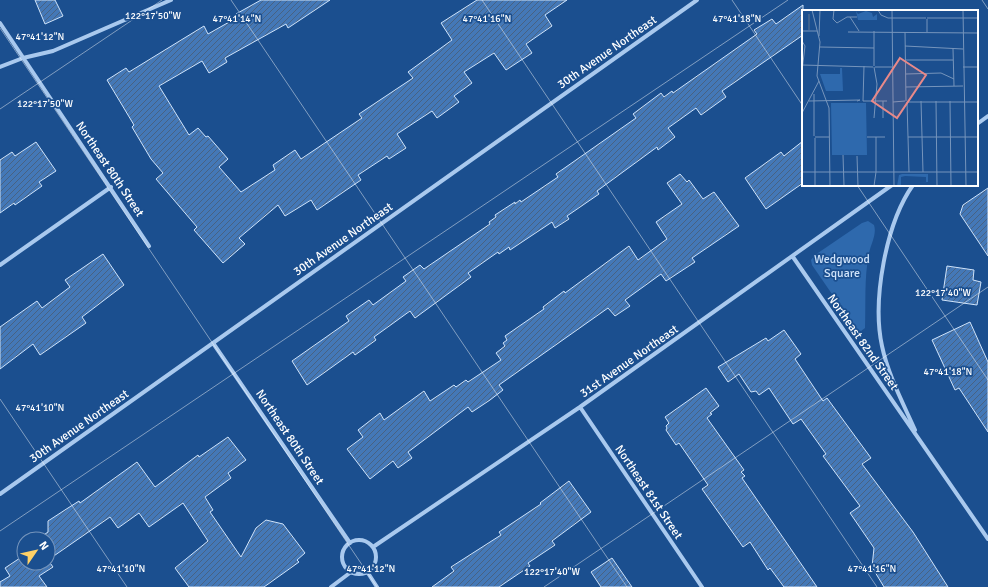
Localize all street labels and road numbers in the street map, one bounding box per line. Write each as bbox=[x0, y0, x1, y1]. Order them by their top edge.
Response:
street label: 30th Avenue Northeast bbox=[555, 12, 660, 92]
street label: Northeast 80th Street bbox=[72, 119, 147, 220]
street label: 30th Avenue Northeast bbox=[291, 199, 396, 279]
street label: Northeast 82nd Street bbox=[824, 291, 901, 393]
street label: 31st Avenue Northeast bbox=[577, 322, 681, 401]
street label: 30th Avenue Northeast bbox=[27, 386, 132, 466]
street label: Northeast 80th Street bbox=[252, 387, 327, 488]
street label: Northeast 81st Street bbox=[612, 442, 686, 542]

